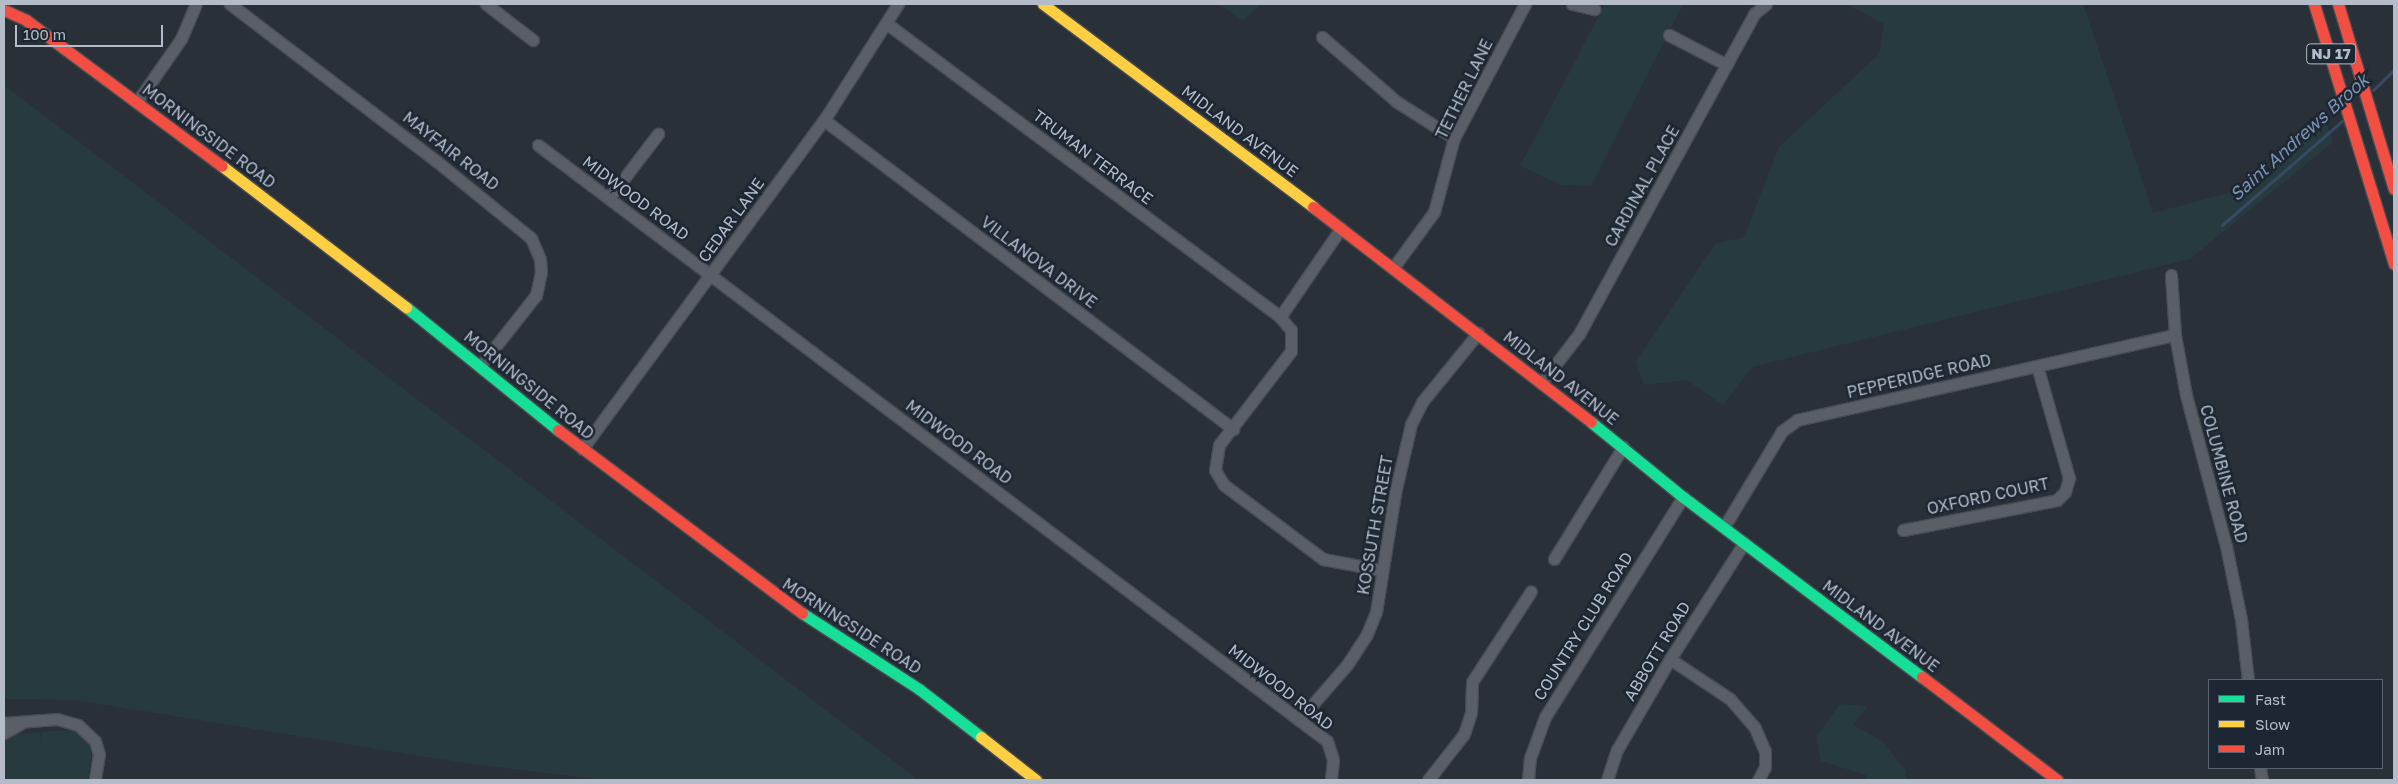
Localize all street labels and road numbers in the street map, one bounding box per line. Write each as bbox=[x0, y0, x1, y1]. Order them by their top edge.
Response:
street label: TETHER LANE bbox=[1432, 36, 1496, 142]
road number: NJ 17 bbox=[2306, 42, 2356, 66]
street label: MORNINGSIDE ROAD bbox=[139, 80, 279, 192]
street label: MIDLAND AVENUE bbox=[1178, 81, 1302, 181]
street label: TRUMAN TERRACE bbox=[1029, 106, 1157, 208]
street label: MAYFAIR ROAD bbox=[399, 108, 503, 194]
street label: CARDINAL PLACE bbox=[1601, 122, 1683, 250]
street label: MIDWOOD ROAD bbox=[579, 152, 693, 244]
street label: CEDAR LANE bbox=[694, 174, 768, 266]
street label: VILLANOVA DRIVE bbox=[977, 212, 1101, 312]
street label: MORNINGSIDE ROAD bbox=[460, 327, 598, 443]
street label: MIDLAND AVENUE bbox=[1500, 327, 1622, 429]
street label: PEPPERIDGE ROAD bbox=[1845, 350, 1993, 402]
street label: MIDWOOD ROAD bbox=[902, 396, 1016, 488]
street label: COLUMBINE ROAD bbox=[2196, 403, 2252, 545]
street label: KOSSUTH STREET bbox=[1353, 454, 1397, 596]
street label: OXFORD COURT bbox=[1925, 474, 2051, 518]
street label: COUNTRY CLUB ROAD bbox=[1529, 548, 1637, 704]
street label: MORNINGSIDE ROAD bbox=[779, 574, 925, 678]
street label: MIDLAND AVENUE bbox=[1819, 576, 1943, 676]
street label: ABBOTT ROAD bbox=[1620, 598, 1694, 704]
street label: MIDWOOD ROAD bbox=[1225, 640, 1337, 734]

